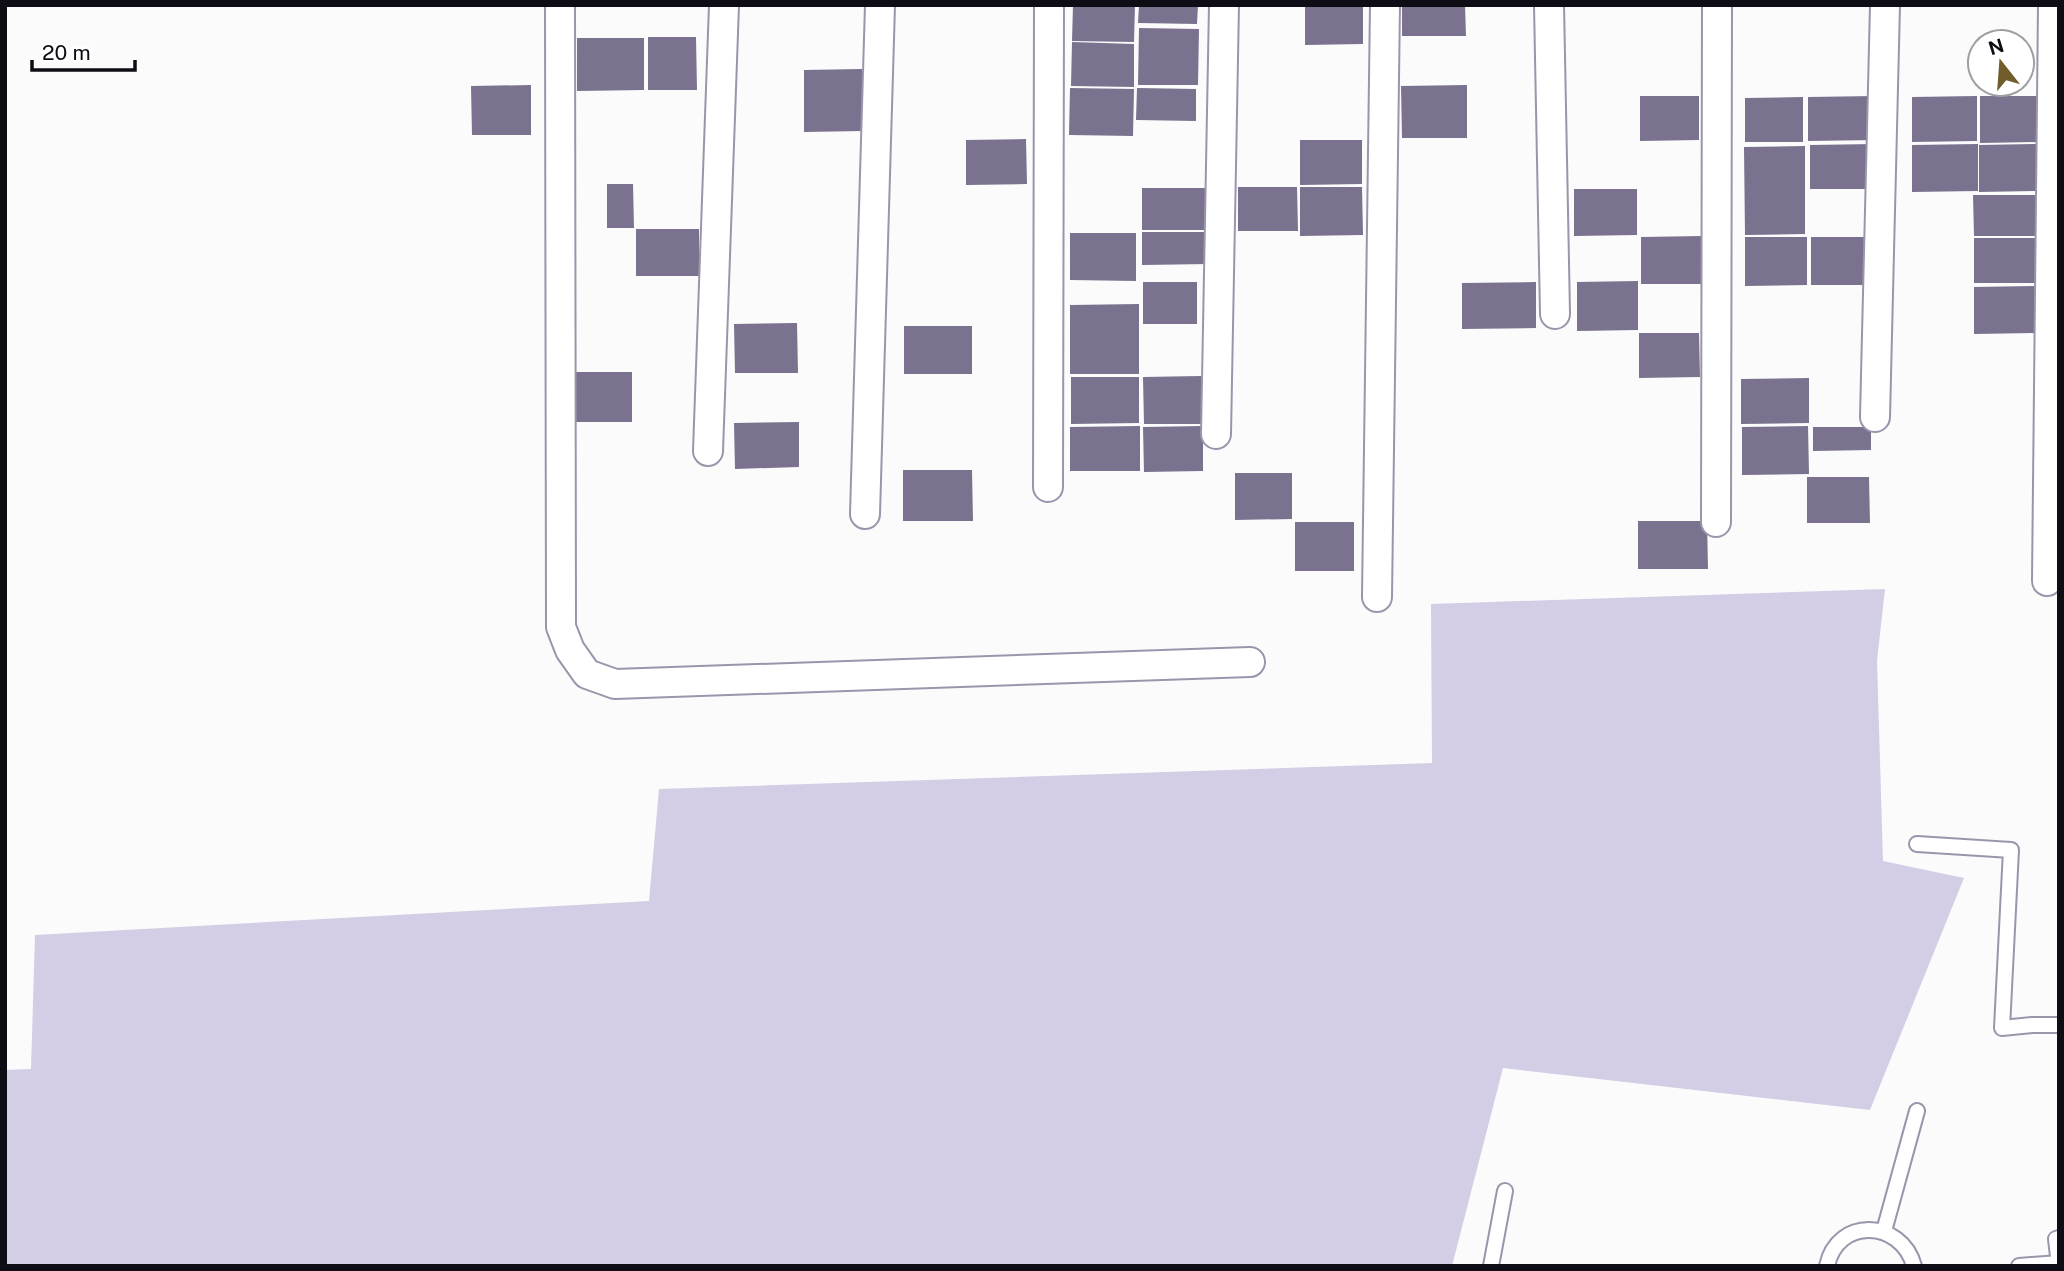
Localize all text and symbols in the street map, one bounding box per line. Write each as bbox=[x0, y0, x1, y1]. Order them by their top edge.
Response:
scale bar bbox=[32, 28, 135, 72]
north arrow bbox=[1966, 28, 2036, 98]
text: N bbox=[1986, 34, 2006, 59]
text: 20 m bbox=[42, 40, 91, 65]

